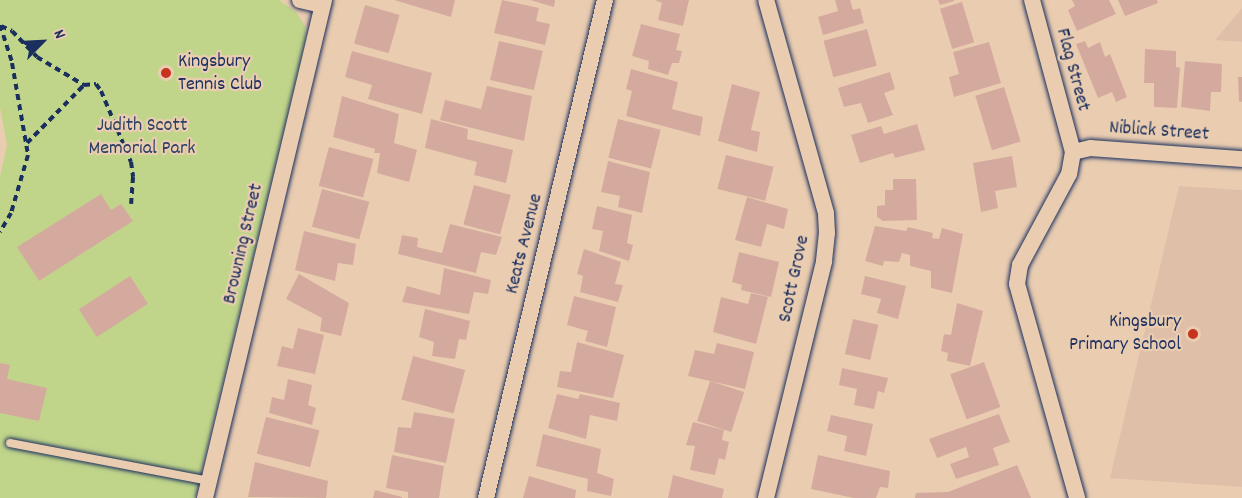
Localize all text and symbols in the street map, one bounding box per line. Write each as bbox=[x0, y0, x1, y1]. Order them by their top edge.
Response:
north arrow bbox=[12, 12, 72, 72]
text: N bbox=[47, 26, 71, 43]
street label: Flag Street bbox=[1049, 26, 1095, 114]
place label: Kingsbury Tennis Club bbox=[178, 50, 262, 97]
marker: Kingsbury Tennis Club bbox=[159, 66, 173, 80]
park label: Judith Scott Memorial Park bbox=[88, 114, 196, 161]
street label: Niblick Street bbox=[1108, 117, 1210, 147]
street label: Browning Street bbox=[219, 181, 269, 307]
street label: Keats Avenue bbox=[501, 191, 549, 297]
street label: Scott Grove bbox=[774, 233, 816, 325]
place label: Kingsbury Primary School bbox=[1069, 310, 1181, 357]
marker: Kingsbury Primary School bbox=[1186, 327, 1200, 341]

